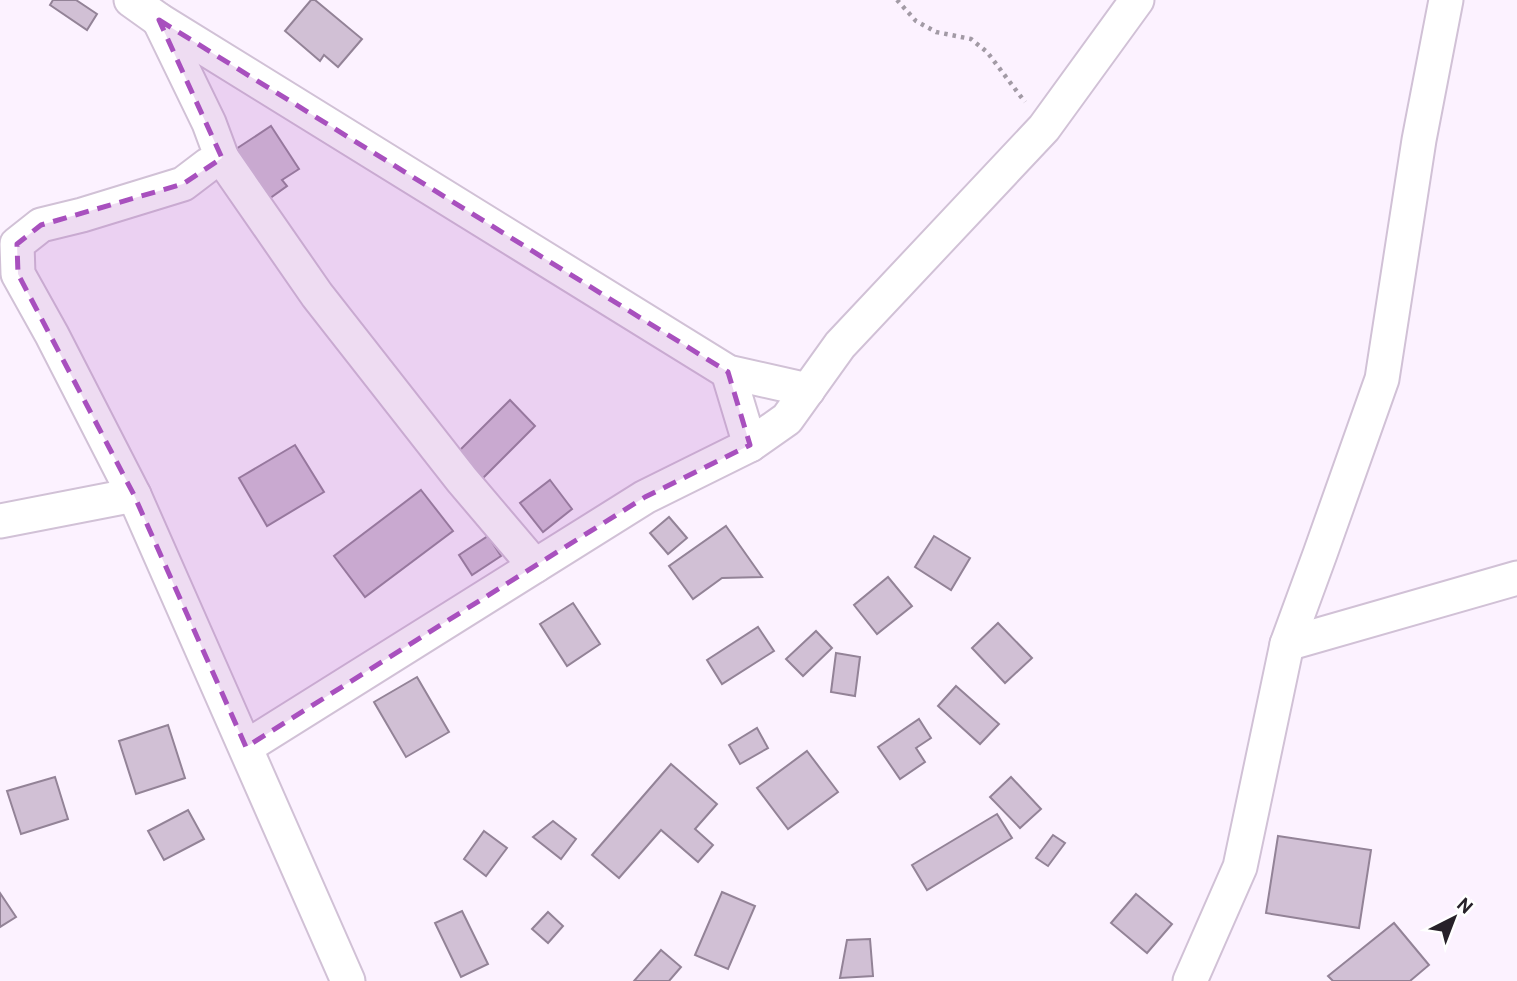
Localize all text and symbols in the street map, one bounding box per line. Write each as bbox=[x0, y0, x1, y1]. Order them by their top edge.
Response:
north arrow bbox=[1419, 883, 1489, 953]
text: N bbox=[1451, 893, 1477, 920]

